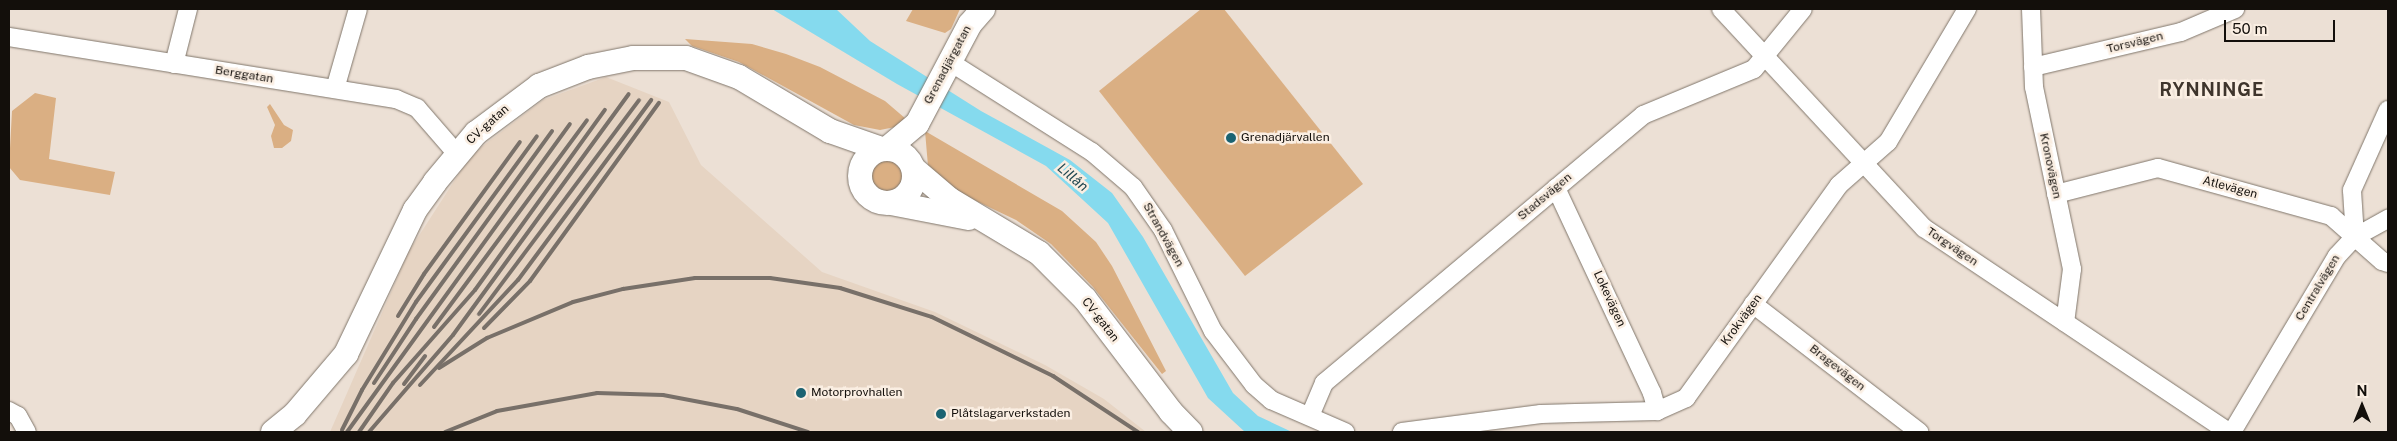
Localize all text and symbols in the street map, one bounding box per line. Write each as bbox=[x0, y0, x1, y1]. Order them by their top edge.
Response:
scale bar bbox=[2227, 10, 2338, 42]
text: 50 m bbox=[2232, 20, 2267, 37]
street label: Grenadjärgatan bbox=[921, 23, 975, 107]
street label: Torsvägen bbox=[2105, 29, 2165, 57]
street label: Berggatan bbox=[214, 63, 274, 87]
district label: RYNNINGE bbox=[2159, 79, 2265, 101]
street label: CV-gatan bbox=[464, 102, 512, 148]
place label: Grenadjärvallen bbox=[1241, 131, 1330, 145]
marker: Grenadjärvallen bbox=[1225, 132, 1237, 144]
street label: Kronovägen bbox=[2036, 132, 2064, 200]
water label: Lillån bbox=[1054, 159, 1092, 195]
street label: Stadsvägen bbox=[1515, 170, 1575, 224]
street label: Atlevägen bbox=[2201, 174, 2259, 202]
street label: Strandvägen bbox=[1139, 200, 1187, 270]
street label: Torgvägen bbox=[1924, 225, 1980, 269]
street label: Centralvägen bbox=[2293, 252, 2343, 324]
street label: Lokevägen bbox=[1590, 269, 1628, 329]
street label: Krokvägen bbox=[1719, 291, 1765, 349]
street label: CV-gatan bbox=[1078, 295, 1122, 345]
street label: Bragevägen bbox=[1806, 342, 1868, 394]
north arrow bbox=[2337, 381, 2387, 431]
text: N bbox=[2357, 383, 2367, 399]
place label: Motorprovhallen bbox=[811, 386, 903, 400]
marker: Motorprovhallen bbox=[795, 387, 807, 399]
place label: Plåtslagarverkstaden bbox=[951, 407, 1070, 421]
marker: Plåtslagarverkstaden bbox=[935, 408, 947, 420]

